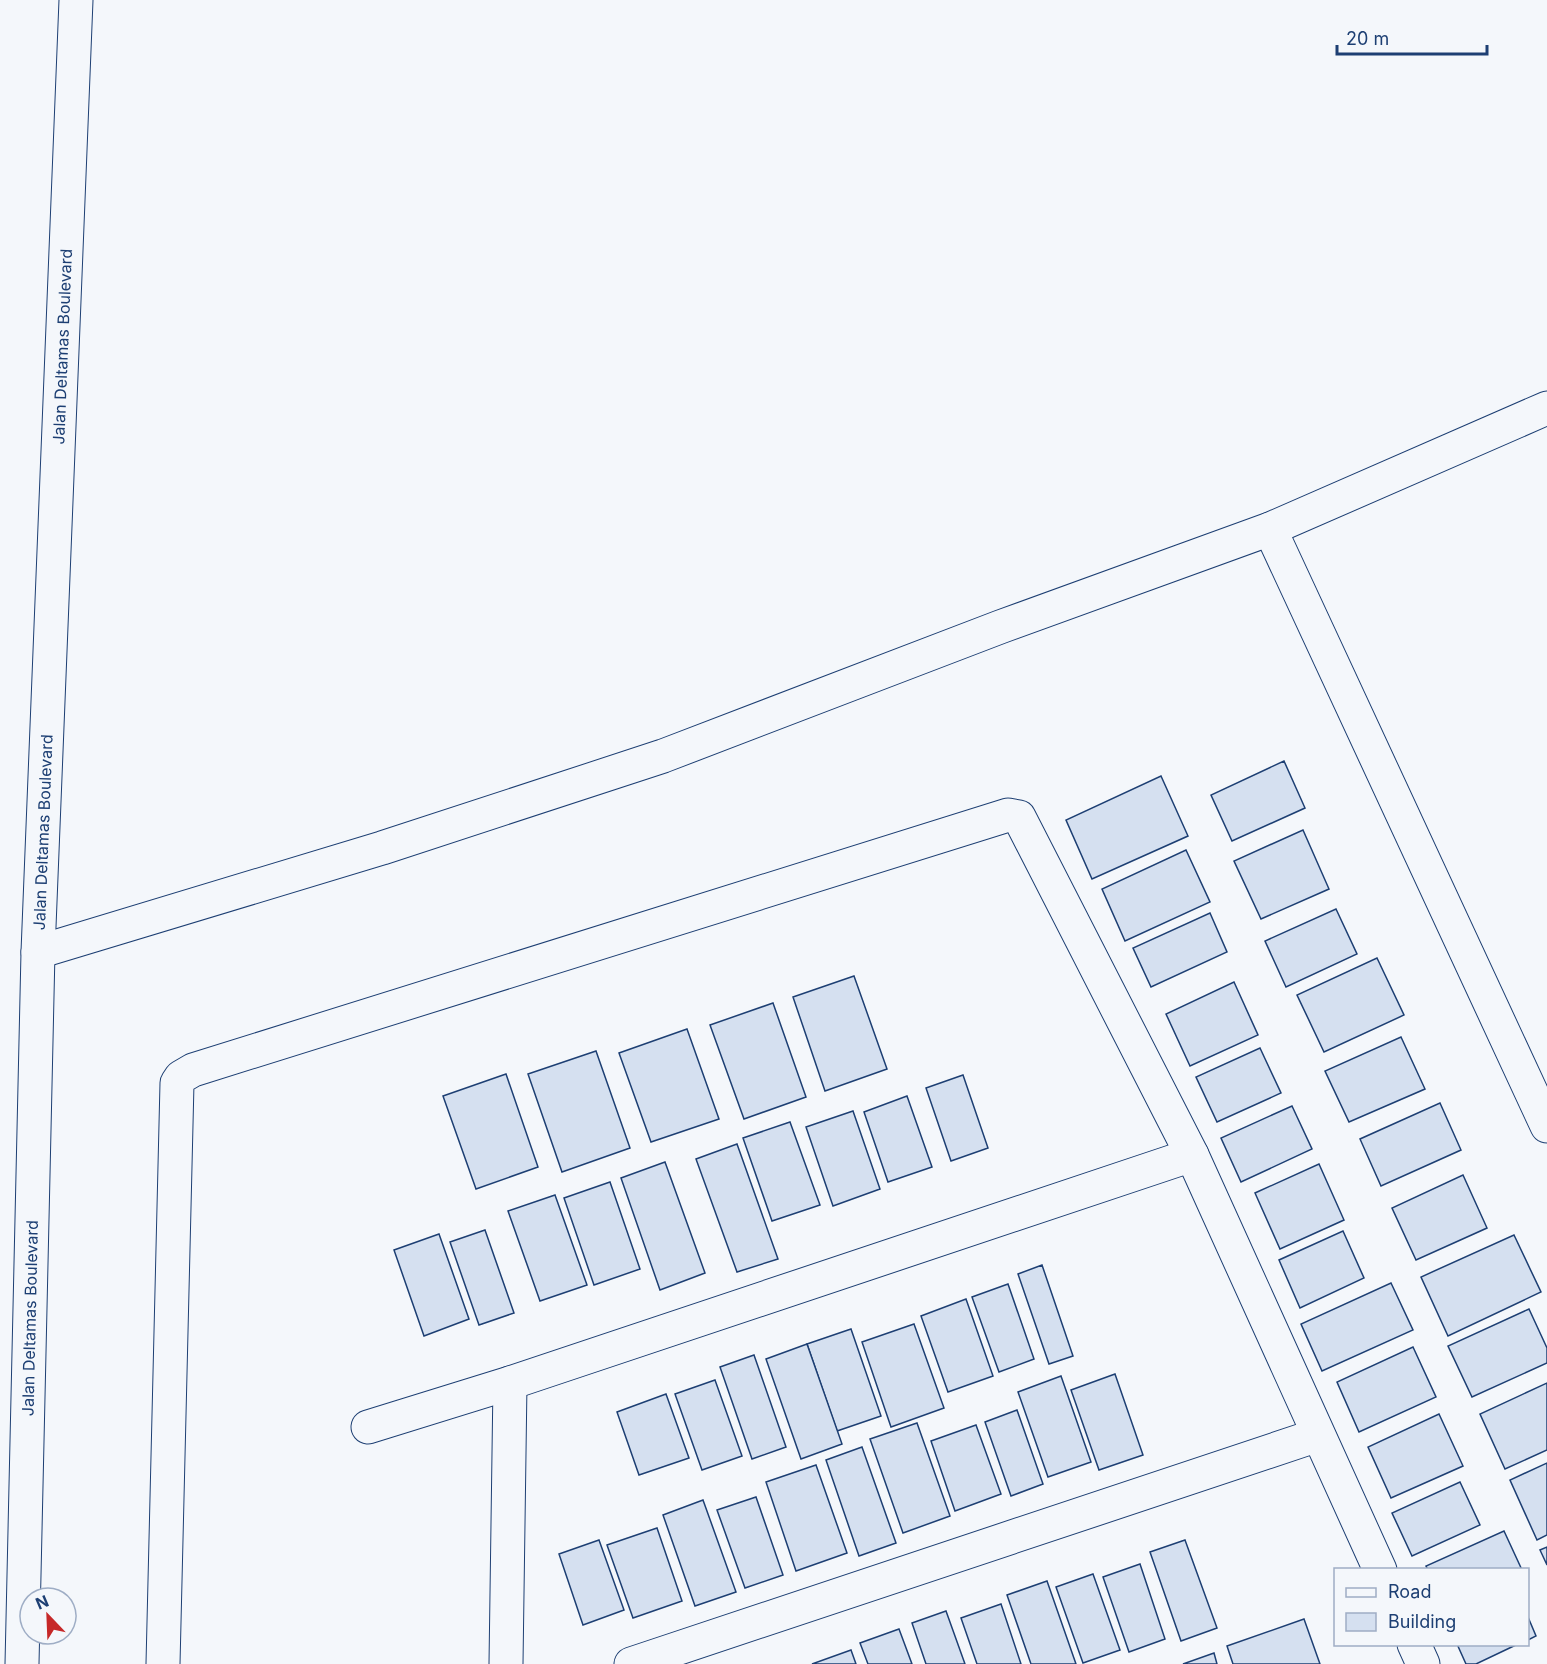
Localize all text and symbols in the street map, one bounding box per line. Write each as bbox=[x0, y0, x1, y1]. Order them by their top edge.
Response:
scale bar bbox=[1337, 18, 1487, 56]
text: 20 m bbox=[1346, 28, 1389, 49]
street label: Jalan Deltamas Boulevard bbox=[48, 248, 76, 445]
street label: Jalan Deltamas Boulevard bbox=[29, 734, 57, 931]
street label: Jalan Deltamas Boulevard bbox=[18, 1220, 42, 1416]
legend bbox=[1334, 1568, 1529, 1646]
text: Road bbox=[1388, 1581, 1431, 1602]
north arrow bbox=[18, 1586, 78, 1646]
text: N bbox=[33, 1591, 52, 1614]
text: Building bbox=[1388, 1611, 1456, 1632]

